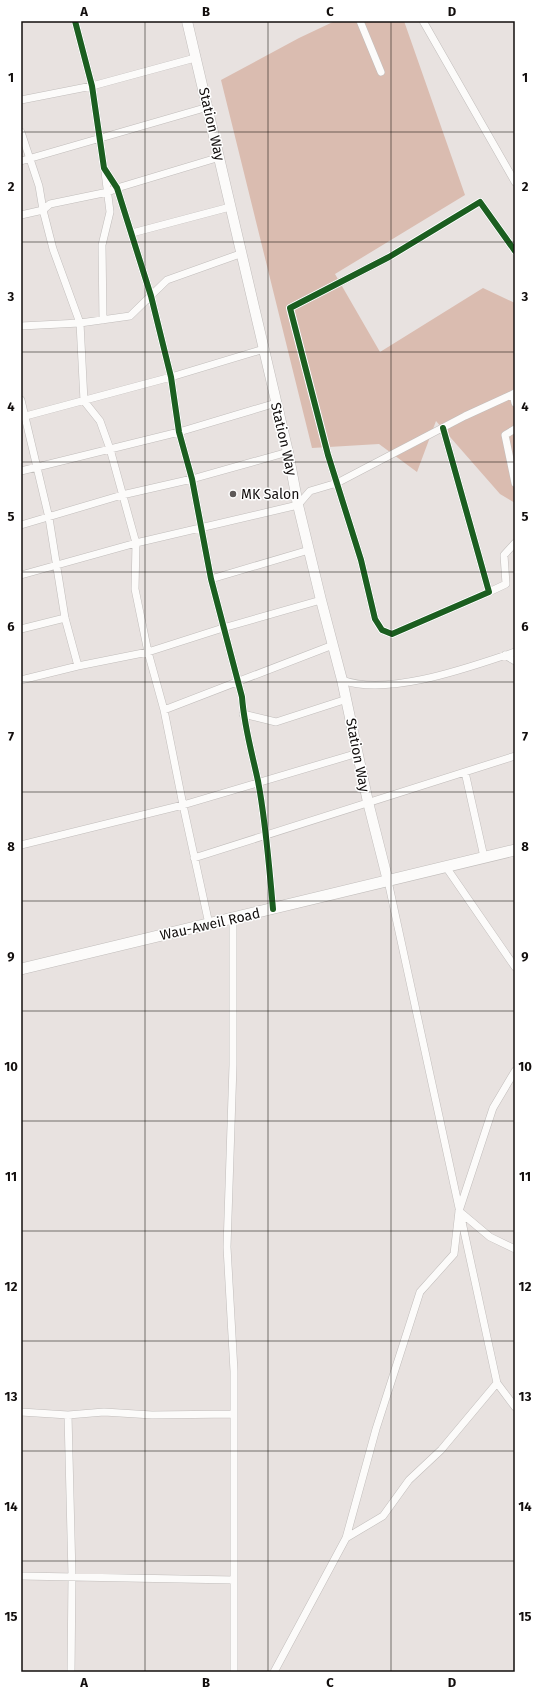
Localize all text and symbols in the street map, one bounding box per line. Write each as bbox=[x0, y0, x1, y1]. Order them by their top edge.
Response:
text: A bbox=[79, 4, 88, 19]
text: B bbox=[202, 4, 210, 19]
text: C bbox=[326, 4, 334, 19]
text: D bbox=[448, 4, 457, 19]
text: 1 bbox=[8, 70, 14, 85]
text: 1 bbox=[522, 70, 528, 85]
street label: Station Way bbox=[195, 86, 228, 163]
text: 2 bbox=[8, 179, 15, 194]
text: 2 bbox=[522, 179, 529, 194]
text: 3 bbox=[7, 289, 15, 304]
text: 3 bbox=[521, 289, 529, 304]
text: 4 bbox=[7, 399, 15, 414]
text: 4 bbox=[521, 399, 529, 414]
street label: Station Way bbox=[267, 401, 300, 478]
place label: MK Salon bbox=[241, 486, 299, 503]
marker: MK Salon bbox=[228, 489, 238, 499]
text: 5 bbox=[8, 509, 15, 524]
text: 5 bbox=[522, 509, 529, 524]
text: 6 bbox=[7, 619, 15, 634]
text: 6 bbox=[521, 619, 529, 634]
street label: Station Way bbox=[342, 717, 373, 794]
text: 7 bbox=[8, 729, 14, 744]
text: 7 bbox=[522, 729, 528, 744]
text: 8 bbox=[7, 839, 15, 854]
text: 8 bbox=[521, 839, 529, 854]
street label: Wau-Aweil Road bbox=[158, 905, 262, 944]
text: 9 bbox=[7, 949, 15, 964]
text: 9 bbox=[521, 949, 529, 964]
text: 10 bbox=[4, 1059, 18, 1074]
text: 10 bbox=[518, 1059, 532, 1074]
text: 11 bbox=[5, 1169, 17, 1184]
text: 11 bbox=[519, 1169, 531, 1184]
text: 12 bbox=[5, 1279, 18, 1294]
text: 12 bbox=[519, 1279, 532, 1294]
text: 13 bbox=[5, 1389, 18, 1404]
text: 13 bbox=[519, 1389, 532, 1404]
text: 14 bbox=[4, 1499, 18, 1514]
text: 14 bbox=[518, 1499, 532, 1514]
text: 15 bbox=[4, 1609, 18, 1624]
text: 15 bbox=[518, 1609, 532, 1624]
text: A bbox=[79, 1675, 88, 1690]
text: B bbox=[202, 1675, 210, 1690]
text: C bbox=[326, 1675, 334, 1690]
text: D bbox=[448, 1675, 457, 1690]

